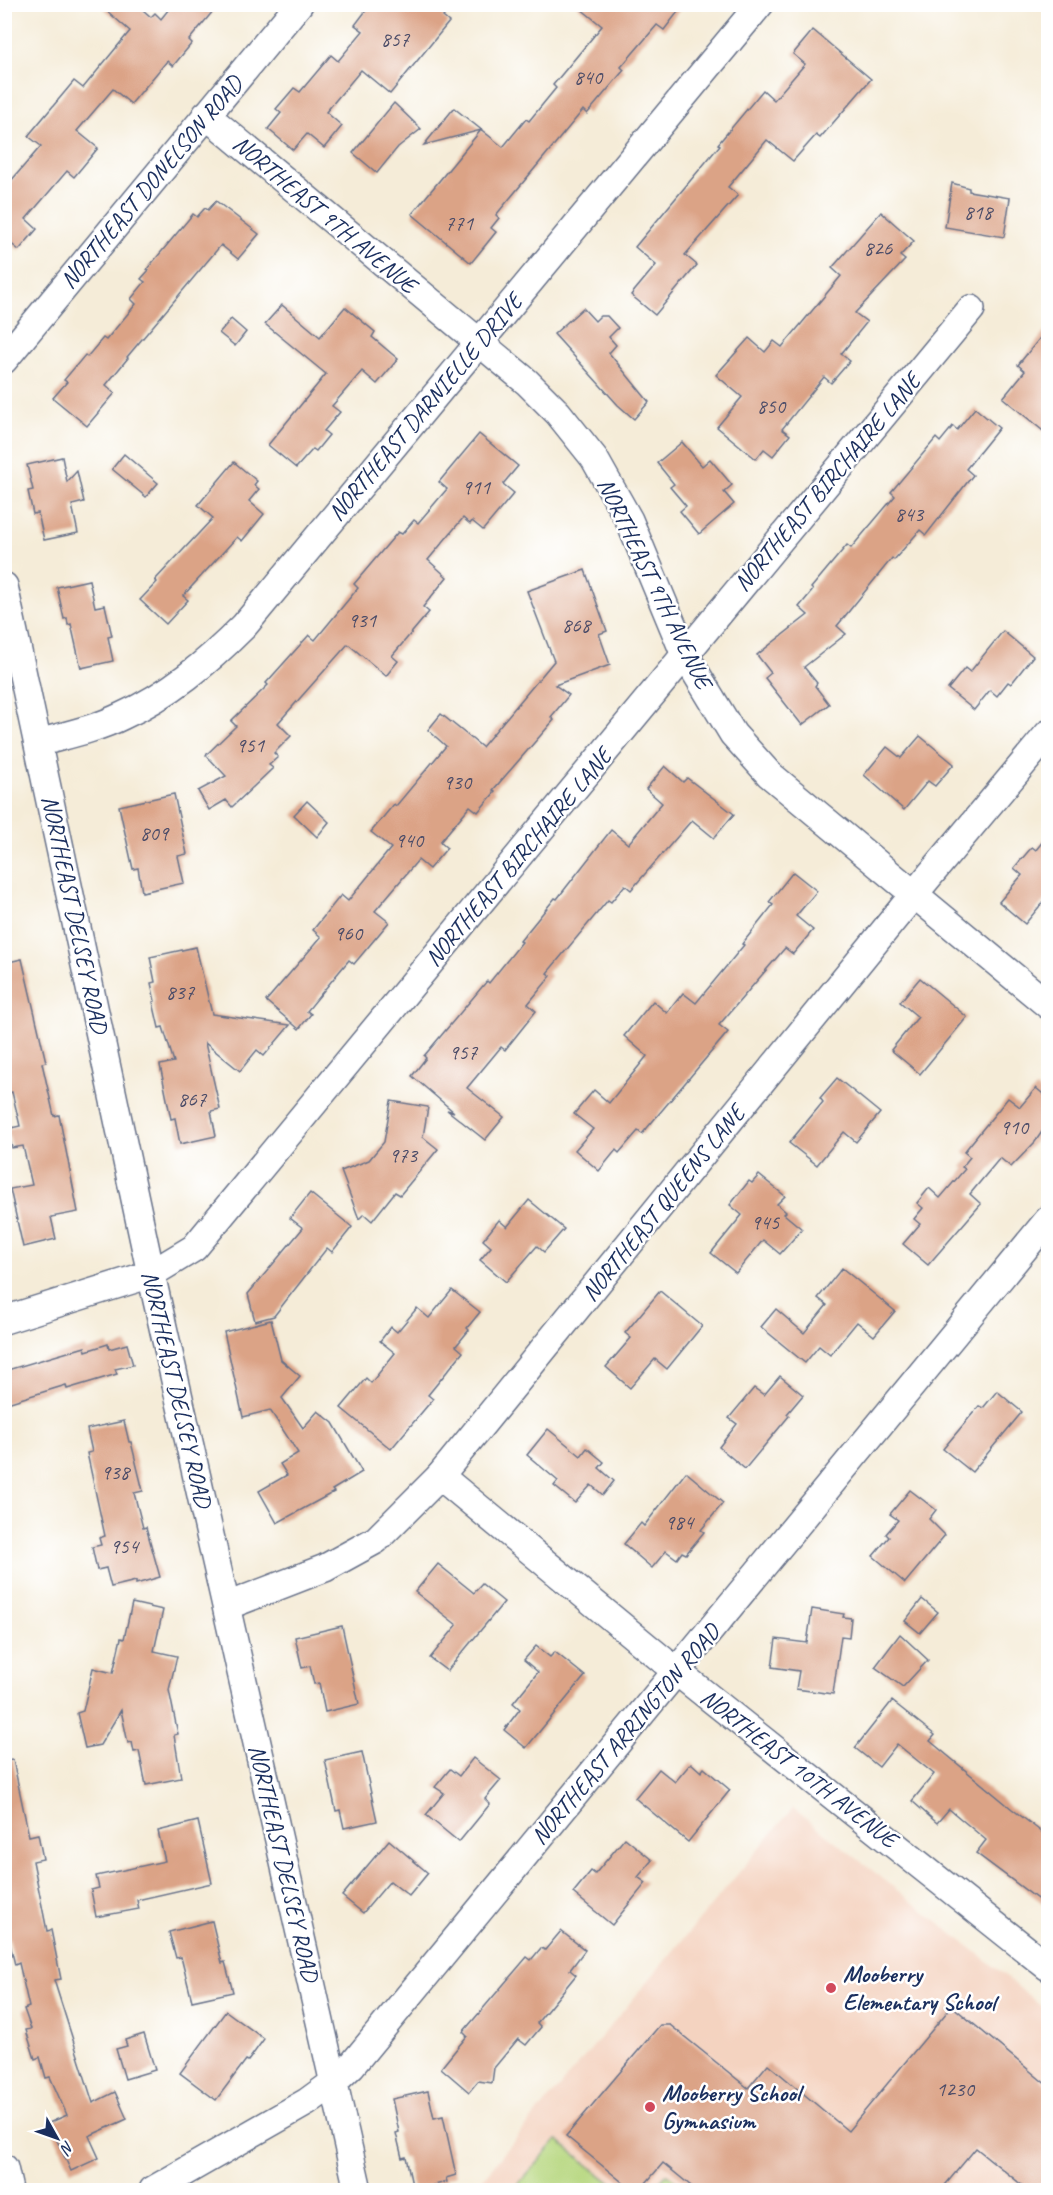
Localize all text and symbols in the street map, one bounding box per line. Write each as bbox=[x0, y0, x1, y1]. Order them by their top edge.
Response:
house number: 857 bbox=[381, 26, 411, 52]
house number: 840 bbox=[574, 64, 604, 90]
street label: NORTHEAST DONELSON ROAD bbox=[53, 68, 250, 294]
street label: NORTHEAST 9TH AVENUE bbox=[227, 128, 426, 302]
house number: 818 bbox=[964, 199, 995, 225]
house number: 771 bbox=[445, 210, 475, 236]
house number: 826 bbox=[864, 235, 893, 261]
street label: NORTHEAST DARNIELLE DRIVE bbox=[321, 285, 531, 527]
street label: NORTHEAST BIRCHAIRE LANE bbox=[727, 364, 929, 597]
house number: 850 bbox=[757, 393, 787, 419]
street label: NORTHEAST 9TH AVENUE bbox=[591, 473, 721, 696]
house number: 911 bbox=[462, 474, 492, 500]
house number: 843 bbox=[895, 501, 925, 527]
house number: 931 bbox=[348, 607, 378, 633]
house number: 868 bbox=[562, 612, 593, 638]
house number: 951 bbox=[236, 732, 266, 758]
street label: NORTHEAST BIRCHAIRE LANE bbox=[418, 739, 620, 972]
house number: 930 bbox=[443, 769, 473, 795]
street label: NORTHEAST DELSEY ROAD bbox=[35, 793, 115, 1037]
house number: 809 bbox=[140, 820, 170, 846]
house number: 940 bbox=[395, 827, 425, 853]
house number: 960 bbox=[334, 920, 364, 946]
house number: 837 bbox=[166, 979, 196, 1005]
house number: 957 bbox=[449, 1039, 479, 1065]
house number: 867 bbox=[178, 1086, 208, 1112]
street label: NORTHEAST QUEENS LANE bbox=[575, 1097, 753, 1307]
house number: 910 bbox=[1000, 1114, 1030, 1140]
house number: 973 bbox=[389, 1142, 419, 1168]
house number: 945 bbox=[751, 1209, 781, 1235]
street label: NORTHEAST DELSEY ROAD bbox=[135, 1268, 219, 1512]
house number: 938 bbox=[101, 1459, 132, 1485]
house number: 984 bbox=[665, 1509, 696, 1535]
house number: 954 bbox=[110, 1533, 141, 1559]
street label: NORTHEAST ARRINGTON ROAD bbox=[524, 1616, 728, 1851]
street label: NORTHEAST 10TH AVENUE bbox=[695, 1682, 906, 1856]
street label: NORTHEAST DELSEY ROAD bbox=[242, 1742, 326, 1986]
place label: Mooberry Elementary School bbox=[843, 1959, 1000, 2017]
marker: Mooberry Elementary School bbox=[824, 1981, 838, 1995]
house number: 1230 bbox=[936, 2076, 975, 2102]
place label: Mooberry School Gymnasium bbox=[662, 2078, 805, 2136]
marker: Mooberry School Gymnasium bbox=[643, 2100, 657, 2114]
north arrow bbox=[27, 2108, 87, 2168]
text: N bbox=[55, 2137, 79, 2160]

